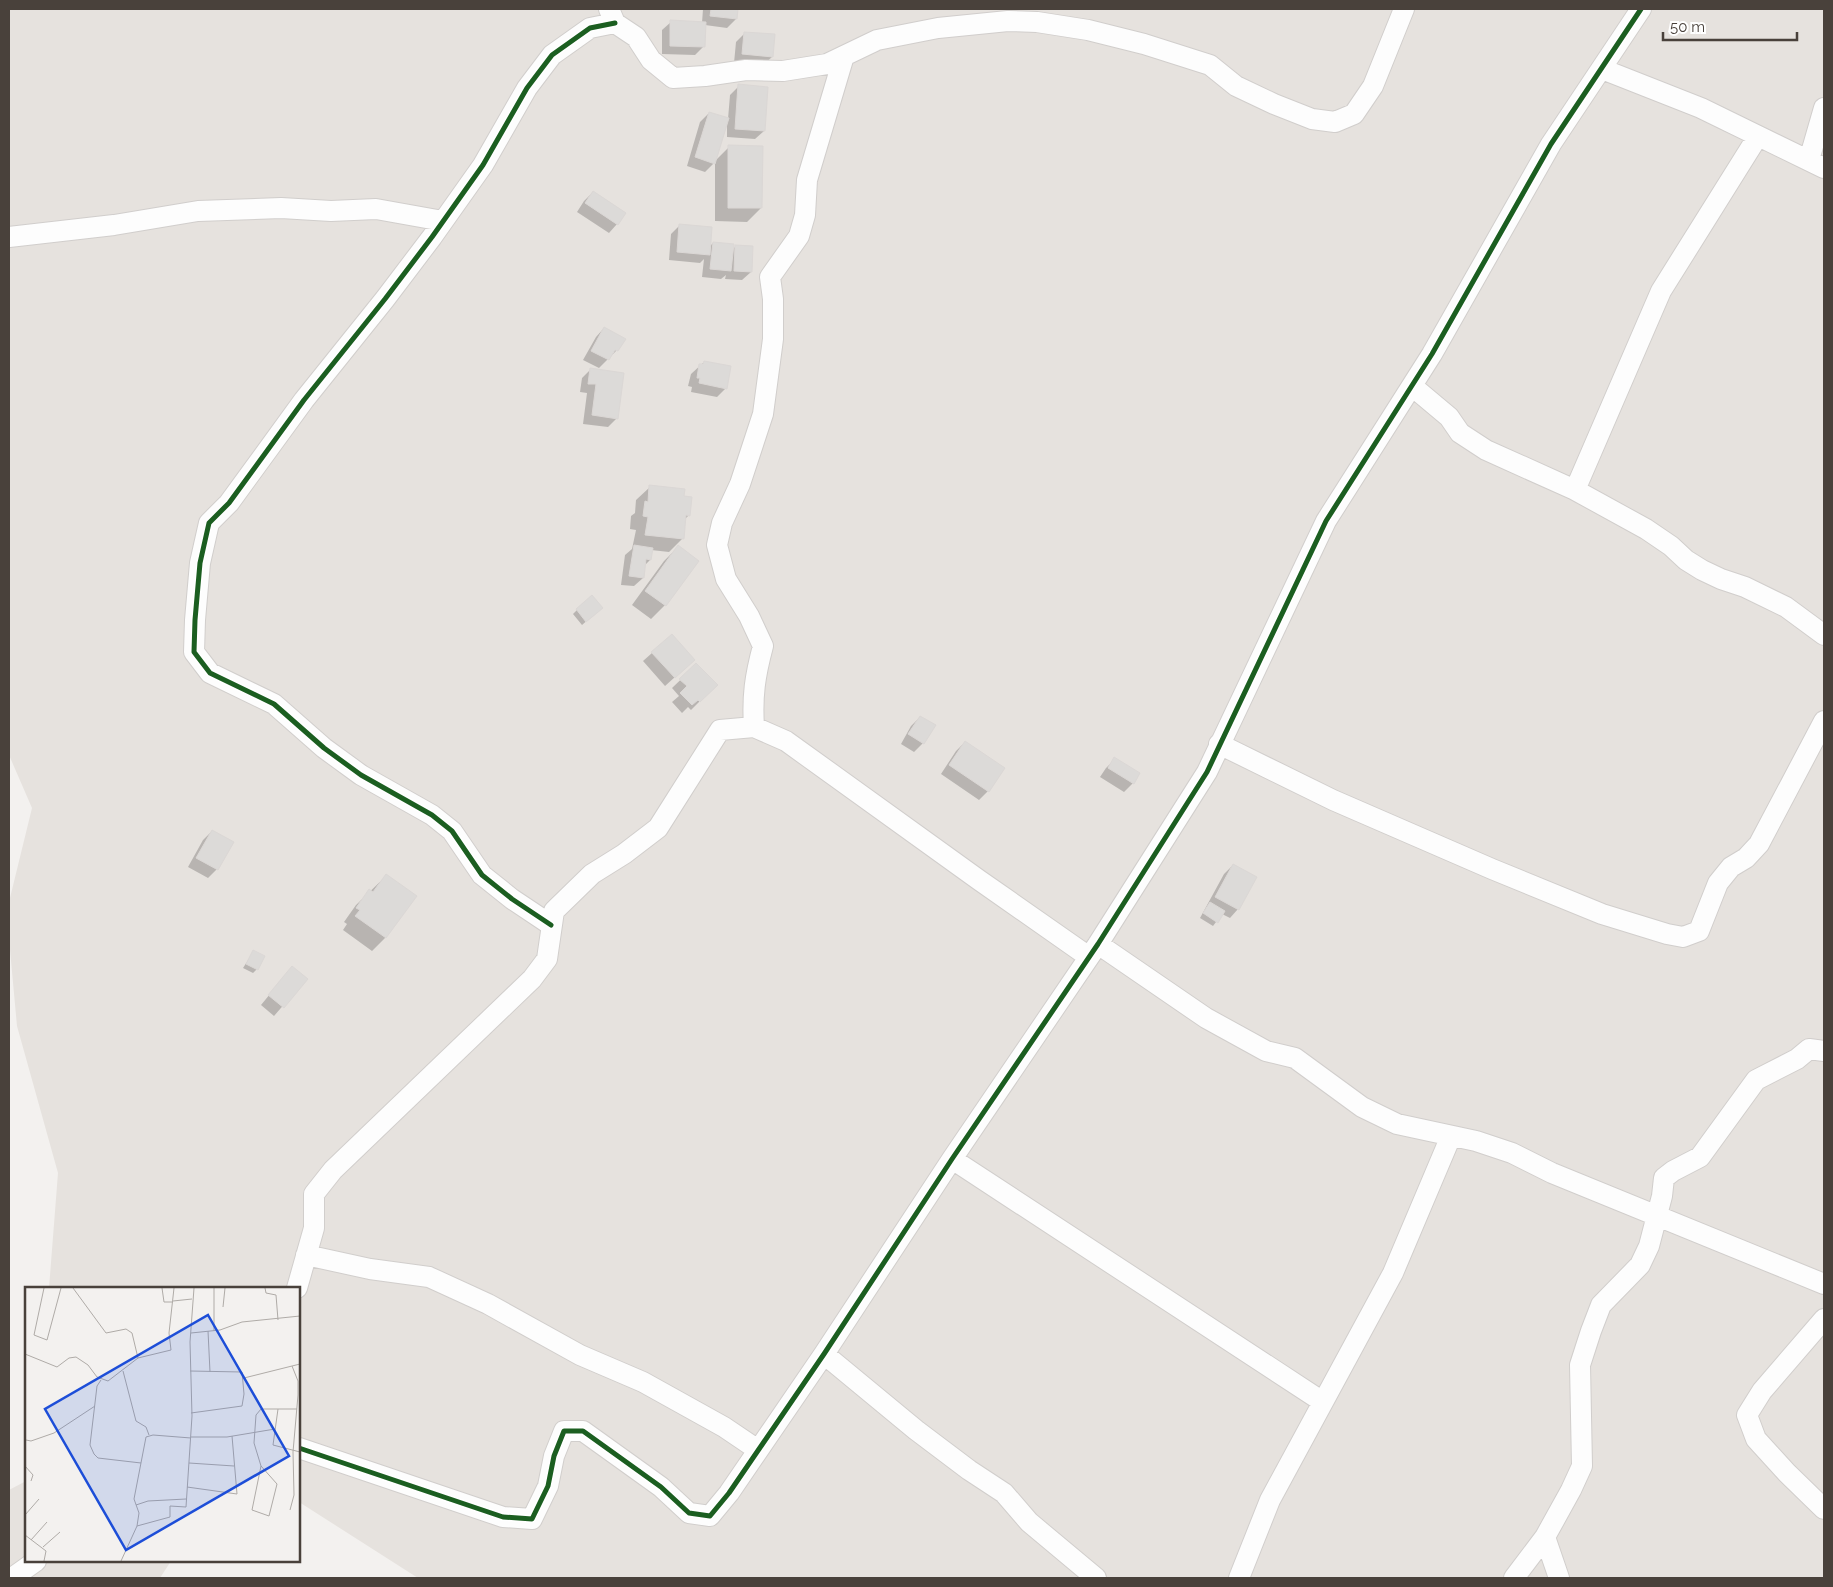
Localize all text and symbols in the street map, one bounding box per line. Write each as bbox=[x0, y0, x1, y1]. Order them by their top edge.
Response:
scale bar bbox=[1663, 10, 1797, 42]
text: 50 m bbox=[1670, 18, 1705, 36]
inset map bbox=[25, 1287, 300, 1562]

